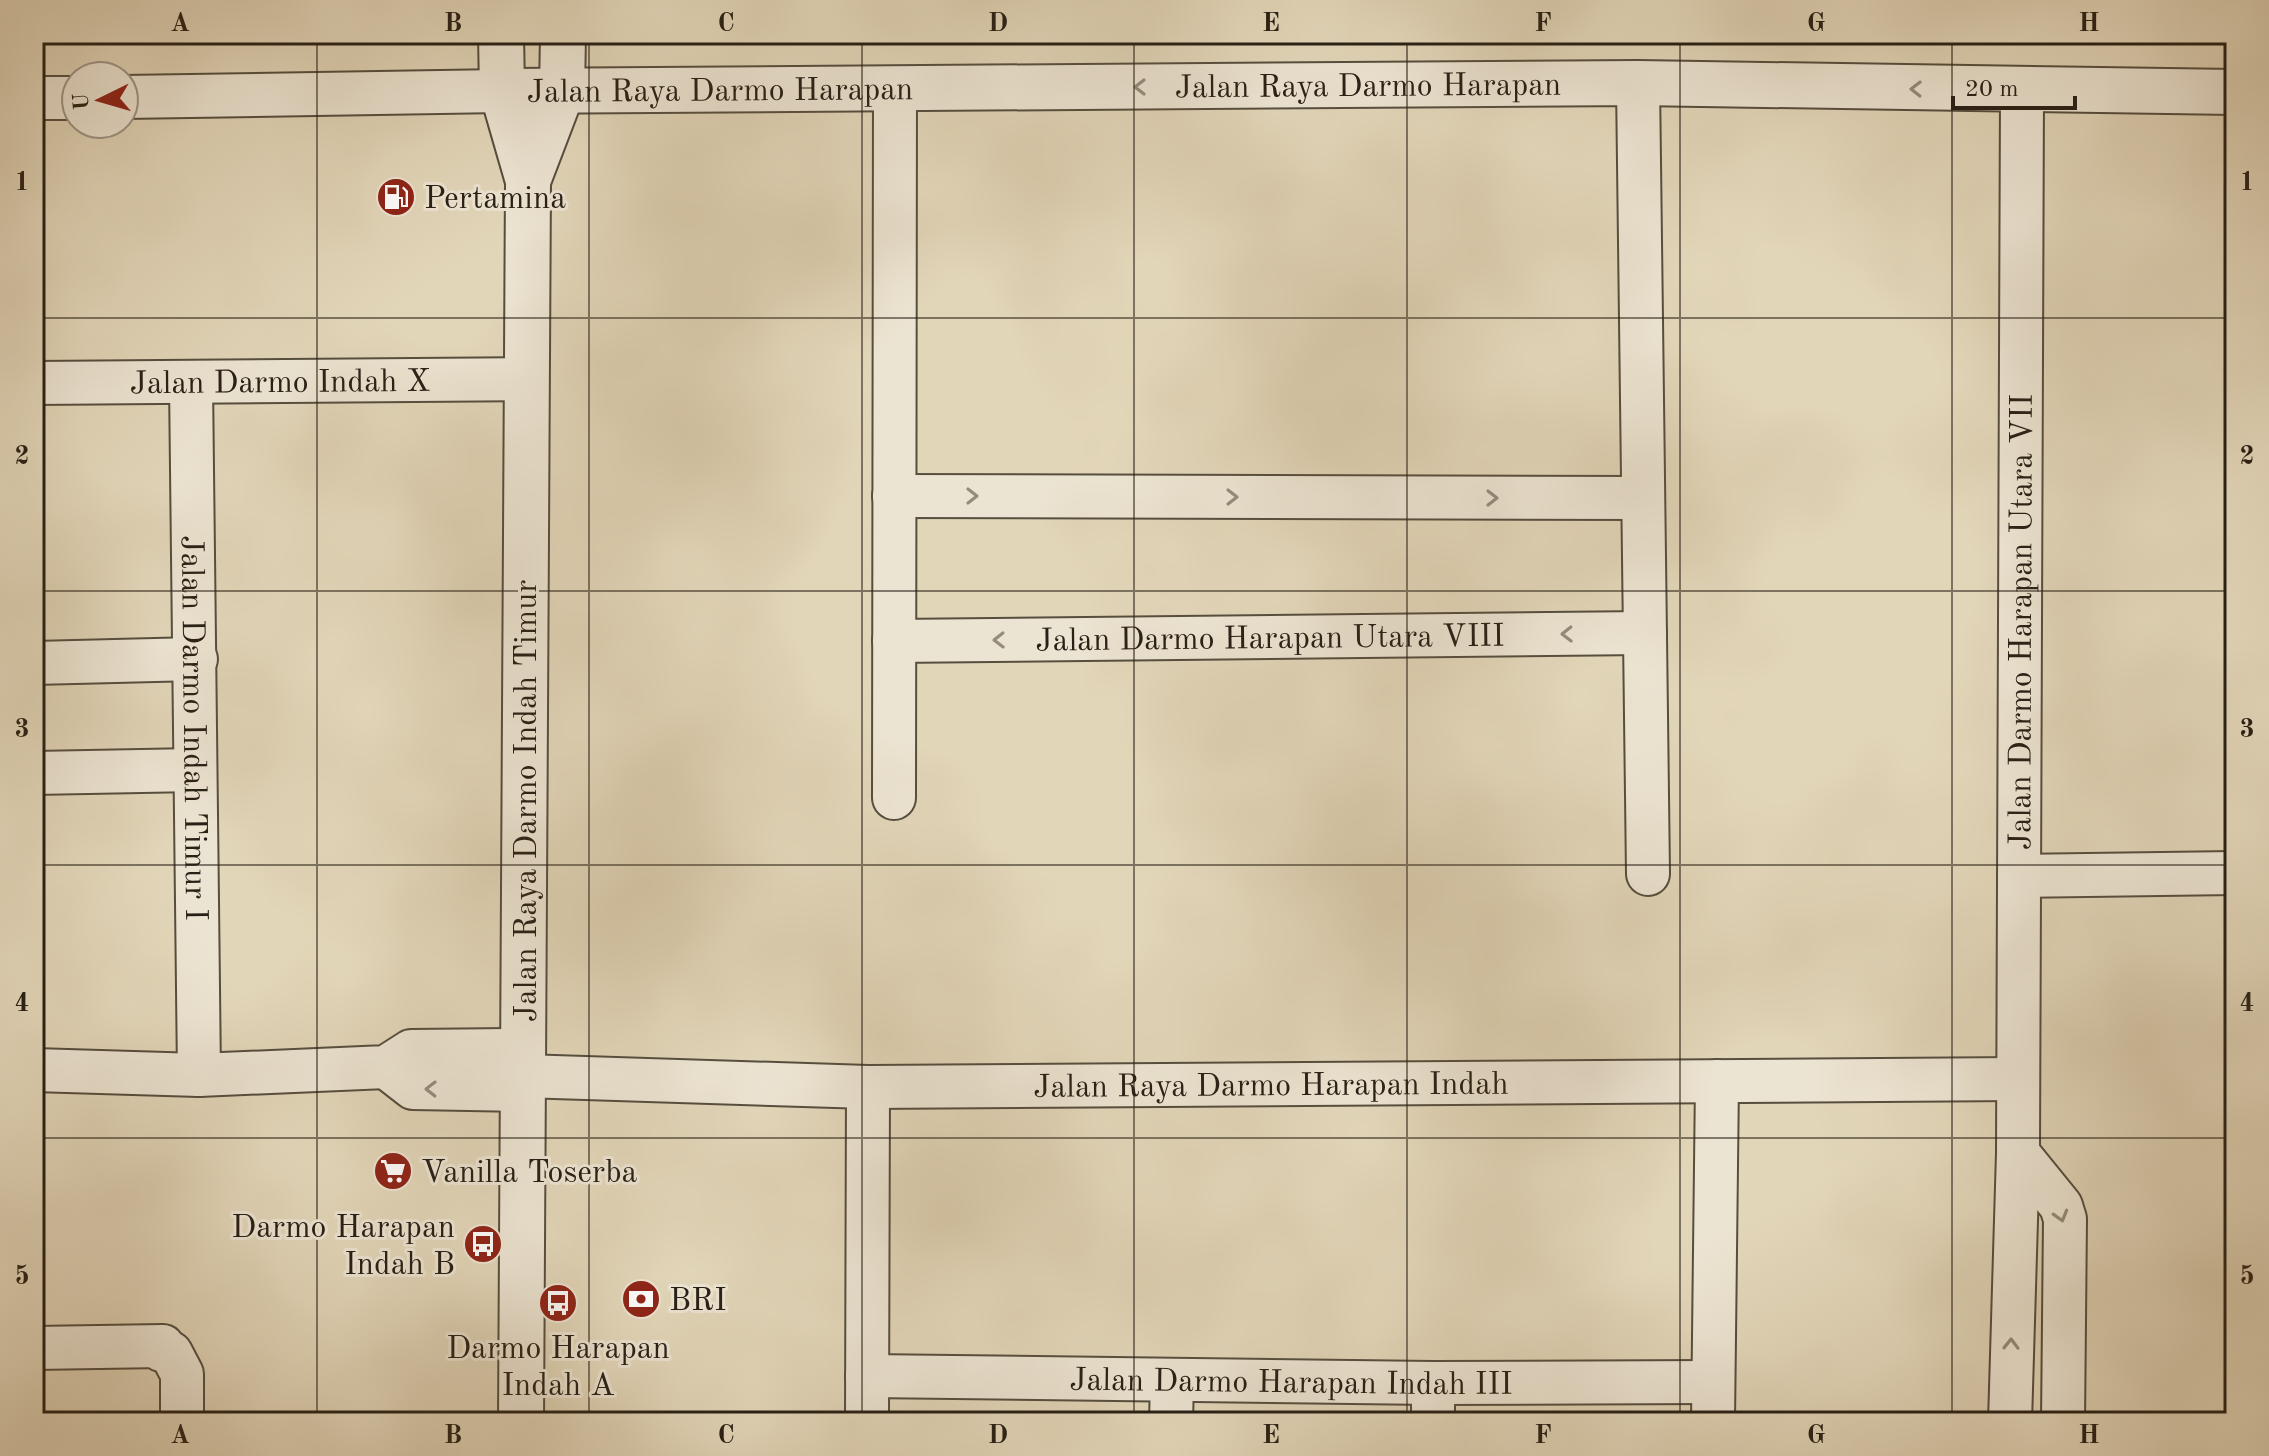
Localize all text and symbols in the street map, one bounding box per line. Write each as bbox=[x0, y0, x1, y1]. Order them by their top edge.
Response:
text: A bbox=[170, 11, 190, 37]
text: B bbox=[444, 11, 462, 37]
text: C bbox=[717, 11, 735, 37]
text: D bbox=[988, 11, 1008, 37]
text: E bbox=[1262, 11, 1280, 37]
text: F bbox=[1534, 11, 1552, 37]
text: G bbox=[1807, 11, 1825, 37]
text: H bbox=[2078, 11, 2100, 37]
north arrow bbox=[60, 60, 140, 140]
scale bar bbox=[1953, 60, 2075, 110]
street label: Jalan Raya Darmo Harapan bbox=[1175, 71, 1561, 105]
street label: Jalan Raya Darmo Harapan bbox=[527, 75, 913, 110]
one-way arrow bbox=[1133, 78, 1146, 96]
text: 20 m bbox=[1965, 78, 2019, 102]
one-way arrow bbox=[1909, 80, 1922, 98]
text: U bbox=[70, 92, 94, 111]
text: 1 bbox=[14, 170, 30, 196]
text: 1 bbox=[2239, 170, 2255, 196]
fuel station icon: Pertamina bbox=[375, 176, 417, 218]
place label: Pertamina bbox=[424, 184, 566, 216]
street label: Jalan Darmo Indah X bbox=[129, 367, 431, 401]
street label: Jalan Darmo Harapan Utara VII bbox=[2006, 394, 2040, 850]
text: 2 bbox=[14, 444, 30, 470]
text: 2 bbox=[2239, 444, 2255, 470]
one-way arrow bbox=[966, 487, 979, 505]
one-way arrow bbox=[1226, 488, 1239, 506]
one-way arrow bbox=[1486, 489, 1499, 507]
street label: Jalan Darmo Indah Timur I bbox=[174, 535, 210, 921]
street label: Jalan Raya Darmo Indah Timur bbox=[512, 580, 544, 1022]
street label: Jalan Darmo Harapan Utara VIII bbox=[1035, 621, 1505, 658]
one-way arrow bbox=[1560, 625, 1573, 642]
one-way arrow bbox=[992, 631, 1005, 649]
text: 3 bbox=[14, 717, 30, 743]
text: 3 bbox=[2239, 717, 2255, 743]
text: 4 bbox=[14, 991, 30, 1017]
text: 4 bbox=[2239, 991, 2255, 1017]
street label: Jalan Raya Darmo Harapan Indah bbox=[1033, 1070, 1509, 1105]
one-way arrow bbox=[424, 1080, 437, 1098]
supermarket icon: Vanilla Toserba bbox=[372, 1150, 414, 1192]
place label: Vanilla Toserba bbox=[421, 1158, 638, 1190]
one-way arrow bbox=[2052, 1209, 2069, 1222]
place label: Darmo Harapan Indah B bbox=[231, 1213, 455, 1282]
bus stop icon: Darmo Harapan Indah B bbox=[462, 1223, 504, 1265]
text: 5 bbox=[14, 1264, 30, 1290]
text: 5 bbox=[2239, 1264, 2255, 1290]
bank icon: BRI bbox=[620, 1278, 662, 1320]
bus stop icon: Darmo Harapan Indah A bbox=[537, 1282, 579, 1324]
place label: BRI bbox=[669, 1286, 727, 1318]
place label: Darmo Harapan Indah A bbox=[446, 1334, 670, 1403]
one-way arrow bbox=[2002, 1337, 2020, 1350]
street label: Jalan Darmo Harapan Indah III bbox=[1069, 1366, 1513, 1402]
text: A bbox=[170, 1423, 190, 1449]
text: B bbox=[444, 1423, 462, 1449]
text: C bbox=[717, 1423, 735, 1449]
text: D bbox=[988, 1423, 1008, 1449]
text: E bbox=[1262, 1423, 1280, 1449]
text: F bbox=[1534, 1423, 1552, 1449]
text: G bbox=[1807, 1423, 1825, 1449]
text: H bbox=[2078, 1423, 2100, 1449]

